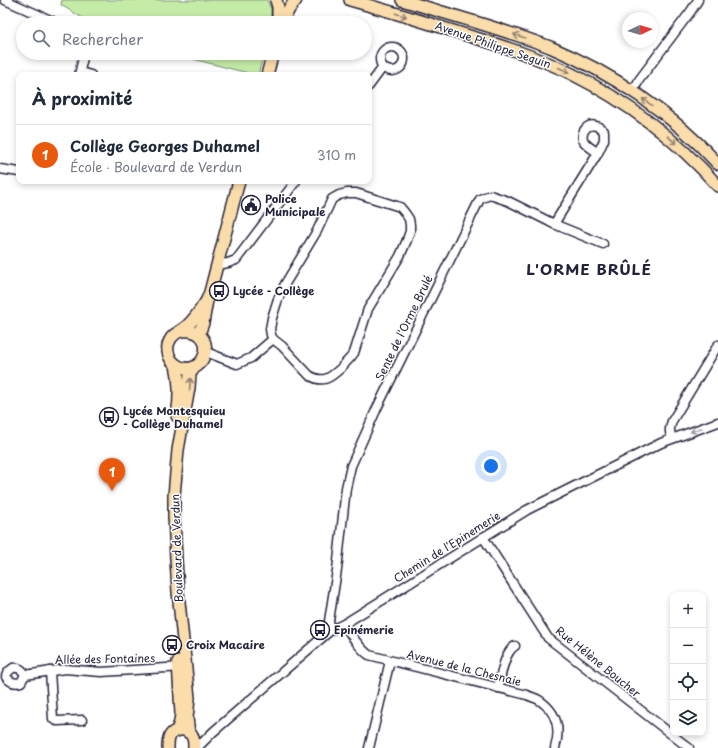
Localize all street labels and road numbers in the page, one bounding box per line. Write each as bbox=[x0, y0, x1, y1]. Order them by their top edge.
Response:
street label: Avenue Philippe Seguin bbox=[433, 17, 554, 72]
street label: Sente de l'Orme Brulé bbox=[371, 272, 437, 383]
street label: Boulevard de Verdun bbox=[166, 493, 187, 603]
street label: Chemin de l'Epinemerie bbox=[390, 507, 503, 586]
street label: Rue Hélène Boucher bbox=[552, 622, 645, 702]
street label: Avenue de la Chesnaie bbox=[405, 645, 523, 690]
street label: Allée des Fontaines bbox=[55, 649, 155, 668]

